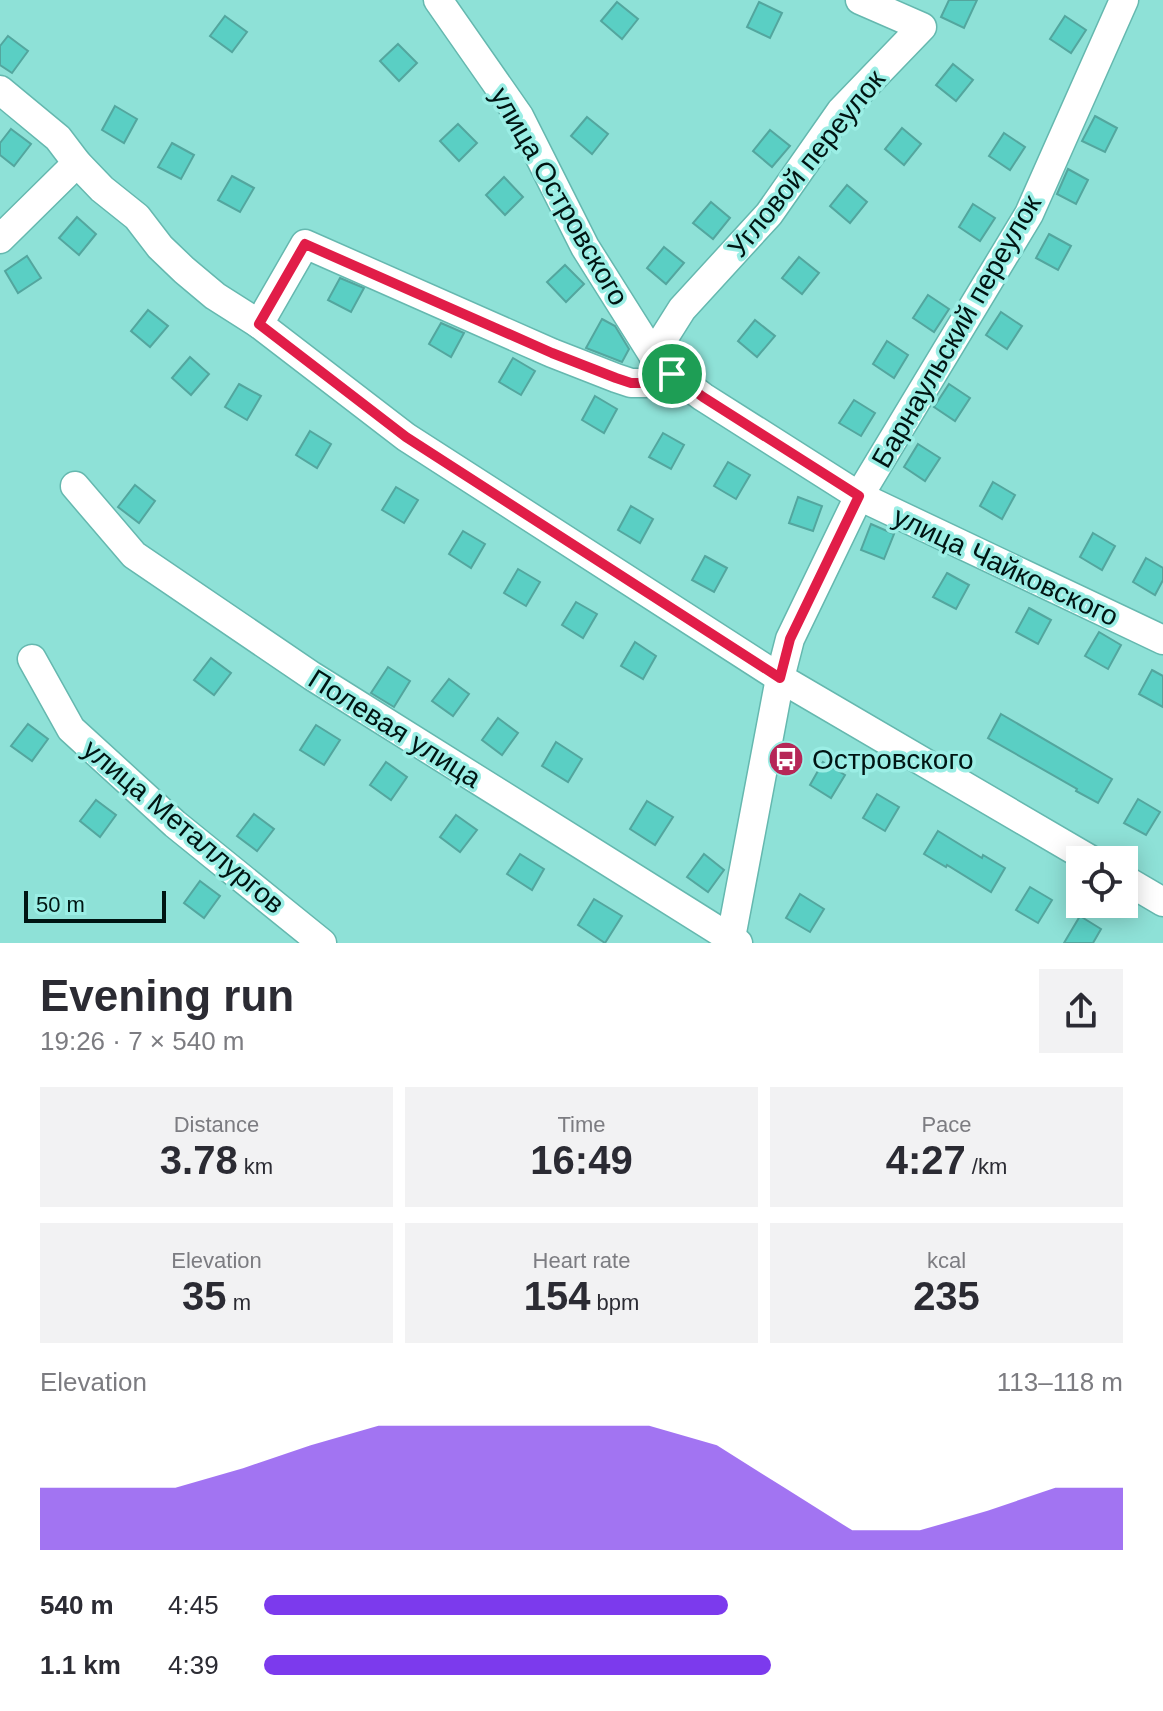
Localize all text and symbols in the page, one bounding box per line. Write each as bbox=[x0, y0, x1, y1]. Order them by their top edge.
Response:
street label: Угловой переулок bbox=[722, 63, 892, 263]
street label: улица Островского bbox=[485, 82, 635, 311]
street label: Барнаульский переулок bbox=[866, 189, 1048, 473]
pin bbox=[638, 340, 706, 408]
icon: arrive bbox=[650, 352, 694, 396]
street label: улица Чайковского bbox=[888, 501, 1123, 632]
street label: Полевая улица bbox=[303, 663, 487, 794]
street label: улица Металлургов bbox=[77, 733, 291, 920]
bus stop icon: Островского bbox=[767, 740, 805, 778]
place label: Островского bbox=[812, 744, 974, 775]
map controls bbox=[1066, 846, 1138, 918]
button: locate bbox=[1066, 846, 1138, 918]
scale bar bbox=[24, 887, 166, 923]
text: 50 m bbox=[36, 892, 85, 917]
button: share bbox=[1039, 969, 1123, 1053]
text: Evening run bbox=[40, 971, 294, 1020]
text: 19:26 · 7 × 540 m bbox=[40, 1026, 245, 1056]
text: Distance bbox=[174, 1112, 259, 1137]
text: Time bbox=[557, 1112, 606, 1137]
text: Pace bbox=[921, 1112, 972, 1137]
text: 3.78 bbox=[160, 1138, 238, 1182]
text: 16:49 bbox=[530, 1138, 633, 1182]
text: 4:27 bbox=[886, 1138, 966, 1182]
text: km bbox=[238, 1154, 273, 1179]
text: /km bbox=[966, 1154, 1007, 1179]
text: Elevation bbox=[171, 1248, 262, 1273]
text: Heart rate bbox=[533, 1248, 630, 1273]
text: kcal bbox=[927, 1248, 966, 1273]
text: 35 bbox=[182, 1274, 227, 1318]
text: 154 bbox=[524, 1274, 590, 1318]
text: 235 bbox=[913, 1274, 980, 1318]
text: m bbox=[227, 1290, 251, 1315]
text: bpm bbox=[590, 1290, 639, 1315]
text: Elevation bbox=[40, 1367, 147, 1397]
text: 113–118 m bbox=[997, 1367, 1123, 1397]
text: 540 m bbox=[40, 1590, 114, 1620]
text: 4:45 bbox=[168, 1590, 219, 1620]
text: 1.1 km bbox=[40, 1650, 121, 1680]
text: 4:39 bbox=[168, 1650, 219, 1680]

